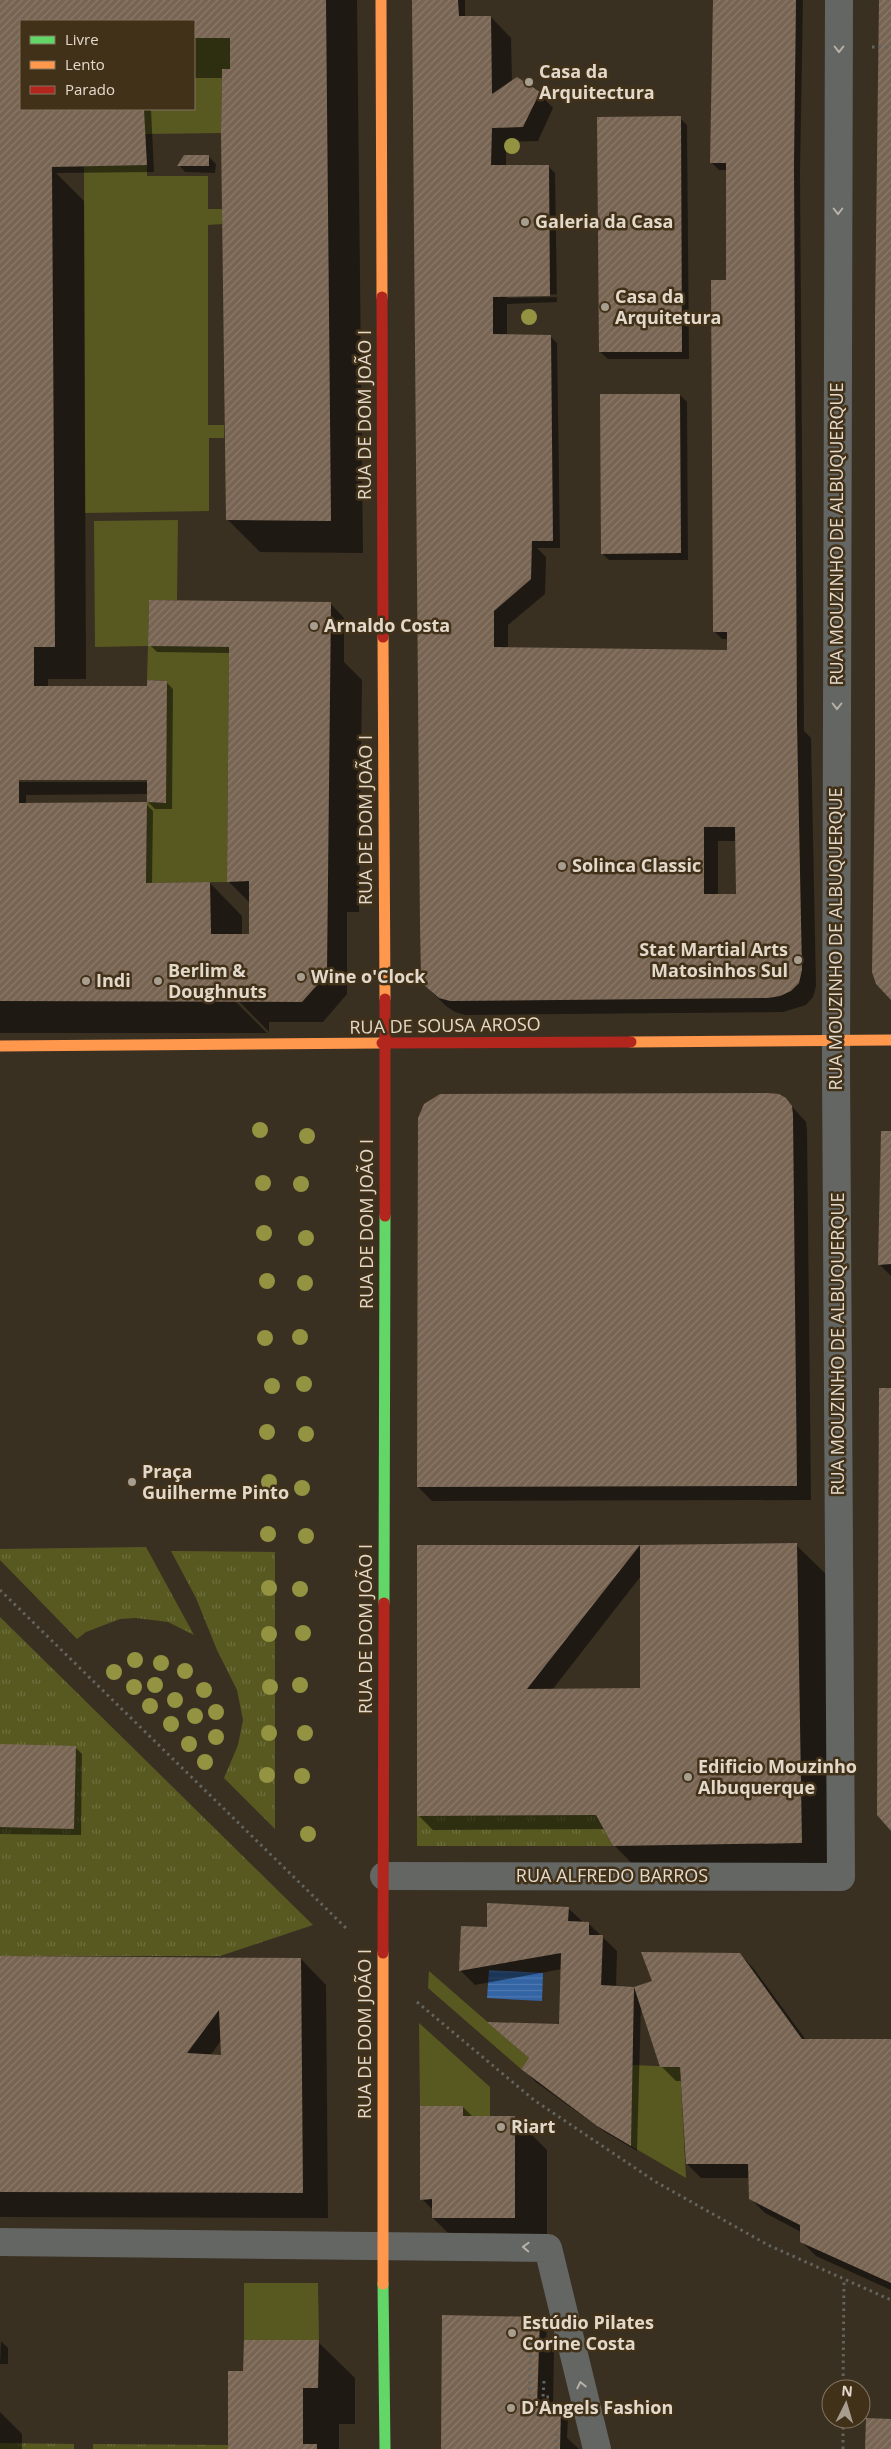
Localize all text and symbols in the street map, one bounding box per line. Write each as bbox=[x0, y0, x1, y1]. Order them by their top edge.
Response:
legend bbox=[20, 20, 195, 110]
text: Livre bbox=[65, 29, 99, 49]
one-way arrow bbox=[834, 45, 844, 53]
text: Lento bbox=[65, 54, 105, 74]
place label: Casa da Arquitectura bbox=[539, 59, 655, 104]
marker: Casa da Arquitectura bbox=[523, 76, 535, 88]
text: Parado bbox=[65, 79, 115, 99]
one-way arrow bbox=[833, 208, 843, 215]
place label: Galeria da Casa bbox=[535, 209, 673, 233]
marker: Galeria da Casa bbox=[519, 216, 531, 228]
place label: Casa da Arquitetura bbox=[615, 284, 721, 329]
marker: Casa da Arquitetura bbox=[599, 301, 611, 313]
street label: RUA DE DOM JOÃO I bbox=[352, 330, 376, 500]
street label: RUA MOUZINHO DE ALBUQUERQUE bbox=[824, 382, 848, 686]
place label: Arnaldo Costa bbox=[324, 613, 450, 637]
marker: Arnaldo Costa bbox=[308, 620, 320, 632]
one-way arrow bbox=[832, 702, 842, 710]
street label: RUA DE DOM JOÃO I bbox=[353, 735, 377, 905]
street label: RUA MOUZINHO DE ALBUQUERQUE bbox=[823, 787, 847, 1091]
place label: Solinca Classic bbox=[572, 853, 701, 877]
marker: Solinca Classic bbox=[556, 860, 568, 872]
place label: Stat Martial Arts Matosinhos Sul bbox=[639, 937, 788, 982]
marker: Stat Martial Arts Matosinhos Sul bbox=[792, 954, 804, 966]
place label: Berlim & Doughnuts bbox=[168, 958, 267, 1003]
place label: Wine o'Clock bbox=[311, 964, 426, 988]
place label: Indi bbox=[96, 968, 131, 992]
marker: Wine o'Clock bbox=[295, 971, 307, 983]
marker: Indi bbox=[80, 975, 92, 987]
marker: Berlim & Doughnuts bbox=[152, 975, 164, 987]
street label: RUA DE SOUSA AROSO bbox=[349, 1011, 541, 1039]
street label: RUA DE DOM JOÃO I bbox=[354, 1139, 378, 1309]
street label: RUA MOUZINHO DE ALBUQUERQUE bbox=[825, 1192, 849, 1496]
place label: Praça Guilherme Pinto bbox=[142, 1459, 289, 1504]
marker: Praça Guilherme Pinto bbox=[126, 1476, 138, 1488]
street label: RUA DE DOM JOÃO I bbox=[353, 1544, 377, 1714]
place label: Edificio Mouzinho Albuquerque bbox=[698, 1754, 857, 1799]
marker: Edificio Mouzinho Albuquerque bbox=[682, 1771, 694, 1783]
street label: RUA ALFREDO BARROS bbox=[516, 1863, 708, 1887]
street label: RUA DE DOM JOÃO I bbox=[352, 1949, 376, 2119]
place label: Riart bbox=[511, 2114, 555, 2138]
marker: Riart bbox=[495, 2121, 507, 2133]
one-way arrow bbox=[522, 2242, 530, 2253]
place label: Estúdio Pilates Corine Costa bbox=[522, 2310, 654, 2355]
marker: Estúdio Pilates Corine Costa bbox=[506, 2327, 518, 2339]
north arrow bbox=[821, 2379, 871, 2429]
one-way arrow bbox=[576, 2380, 587, 2389]
text: N bbox=[841, 2381, 854, 2401]
place label: D'Angels Fashion bbox=[521, 2395, 673, 2419]
marker: D'Angels Fashion bbox=[505, 2402, 517, 2414]

